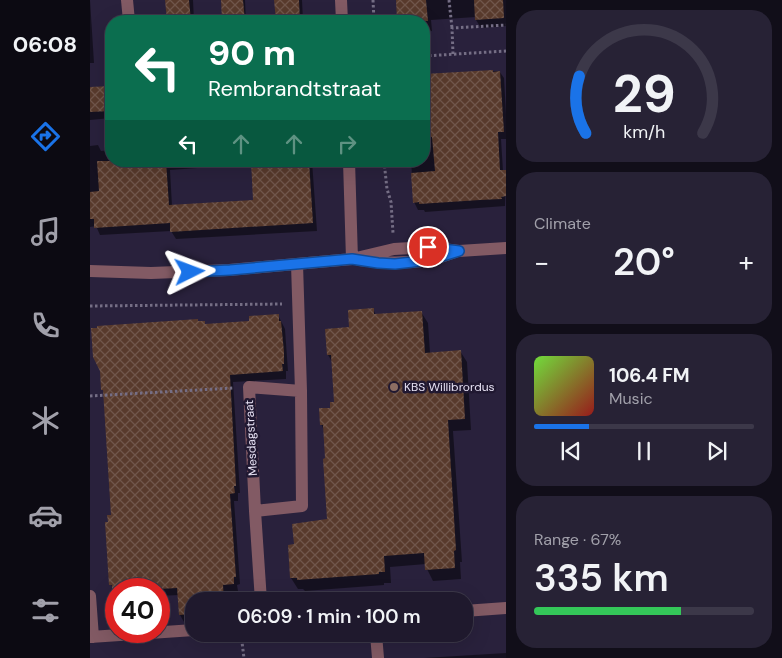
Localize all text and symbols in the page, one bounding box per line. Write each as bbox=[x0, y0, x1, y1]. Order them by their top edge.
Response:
text: 06:08 bbox=[13, 30, 77, 59]
text: 90 m bbox=[208, 30, 296, 76]
icon: left bbox=[125, 35, 190, 100]
text: 29 bbox=[613, 60, 675, 128]
text: Rembrandtstraat bbox=[208, 74, 381, 103]
icon: directions bbox=[28, 119, 63, 154]
text: km/h bbox=[623, 120, 665, 144]
icon: left bbox=[174, 130, 202, 158]
icon: ahead bbox=[227, 130, 255, 158]
icon: ahead bbox=[280, 130, 308, 158]
icon: right bbox=[333, 130, 361, 158]
text: Climate bbox=[534, 213, 591, 234]
icon: music bbox=[28, 214, 63, 249]
pin bbox=[407, 226, 449, 268]
icon: arrive bbox=[414, 233, 442, 261]
text: 20° bbox=[613, 237, 675, 287]
text: − bbox=[534, 244, 549, 281]
text: + bbox=[739, 244, 754, 281]
position arrow bbox=[163, 245, 215, 297]
icon: phone bbox=[28, 308, 63, 343]
text: 106.4 FM bbox=[609, 363, 690, 388]
place label: KBS Willibrordus bbox=[404, 379, 495, 395]
marker: KBS Willibrordus bbox=[388, 381, 400, 393]
text: Music bbox=[609, 388, 653, 409]
street label: Mesdagstraat bbox=[241, 399, 261, 476]
icon: climate bbox=[28, 403, 63, 438]
icon: previous bbox=[557, 437, 585, 465]
icon: pause bbox=[630, 437, 658, 465]
icon: next bbox=[703, 437, 731, 465]
icon: car bbox=[28, 498, 63, 533]
text: Range · 67% bbox=[534, 529, 621, 550]
text: 335 km bbox=[534, 553, 669, 603]
speed limit sign: 40 bbox=[105, 578, 170, 643]
icon: filters bbox=[28, 593, 63, 628]
text: 06:09 · 1 min · 100 m bbox=[237, 604, 421, 629]

